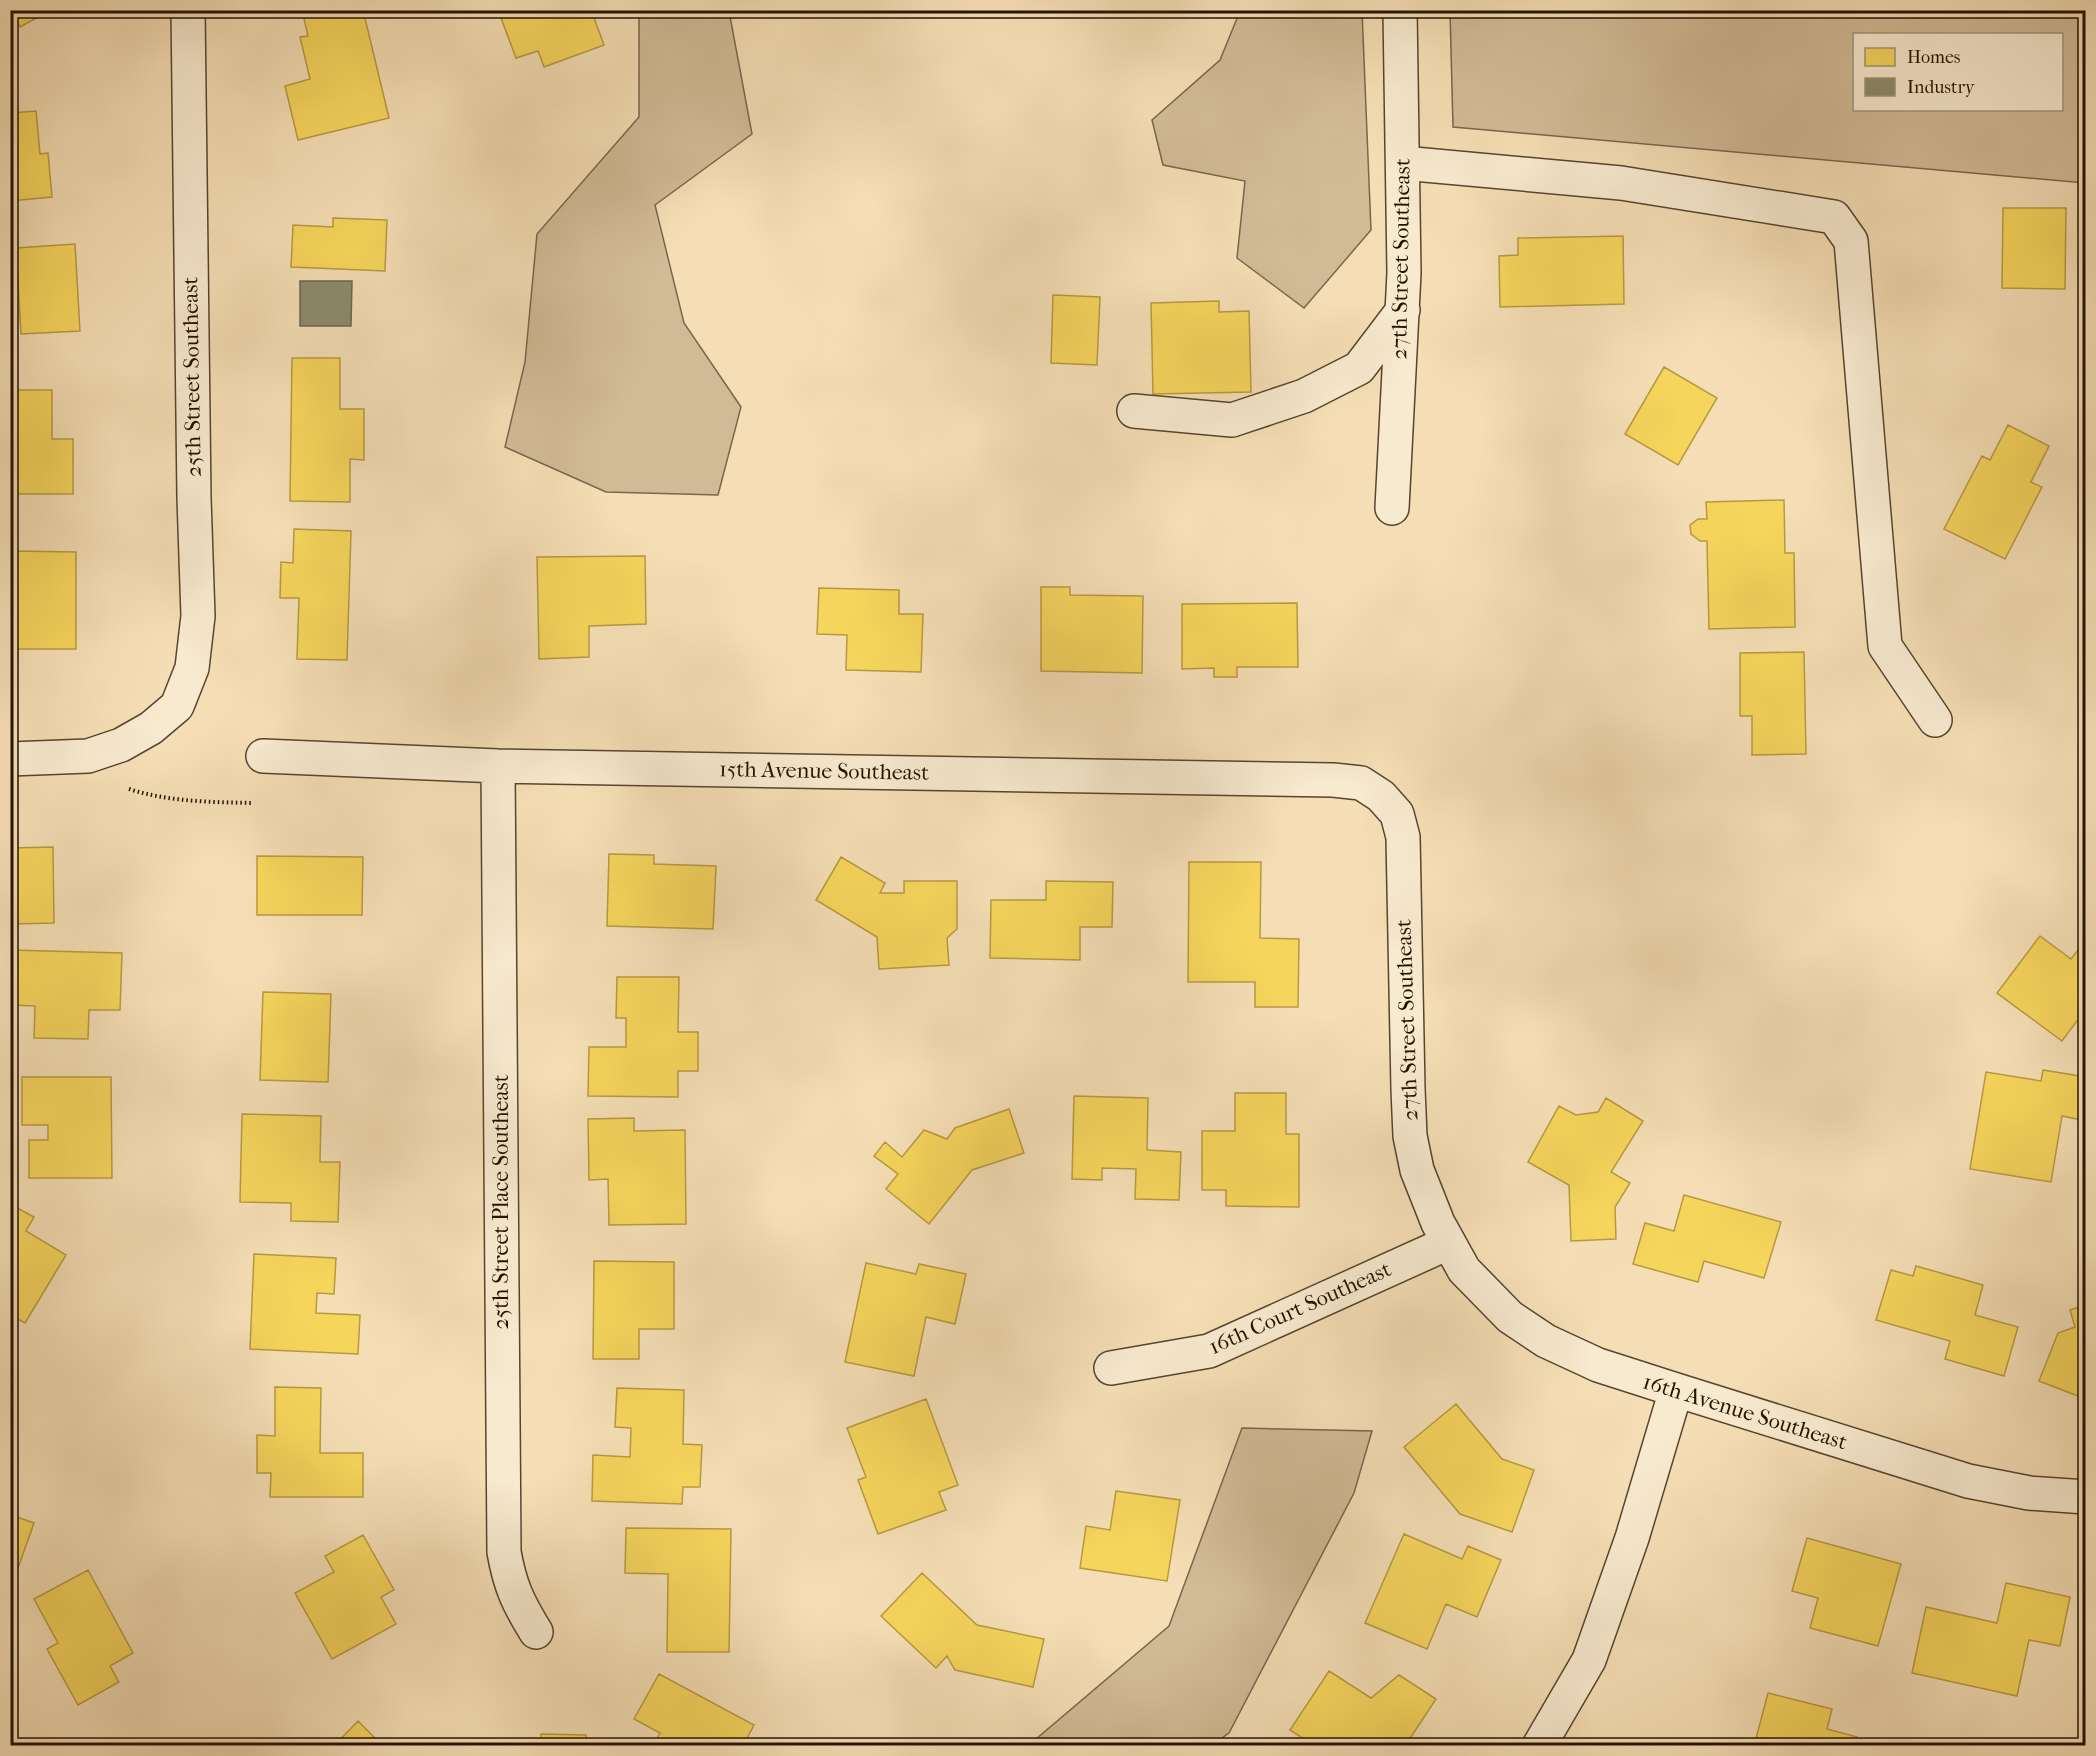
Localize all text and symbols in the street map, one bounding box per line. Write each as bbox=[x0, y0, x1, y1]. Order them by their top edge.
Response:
legend bbox=[1853, 33, 2063, 111]
text: Homes bbox=[1907, 47, 1961, 68]
text: Industry bbox=[1907, 77, 1976, 98]
street label: 27th Street Southeast bbox=[1386, 158, 1416, 360]
street label: 25th Street Southeast bbox=[177, 276, 207, 477]
street label: 15th Avenue Southeast bbox=[719, 756, 929, 786]
street label: 27th Street Southeast bbox=[1390, 919, 1424, 1121]
street label: 25th Street Place Southeast bbox=[488, 1074, 514, 1330]
street label: 16th Court Southeast bbox=[1205, 1256, 1395, 1360]
street label: 16th Avenue Southeast bbox=[1640, 1369, 1850, 1455]

